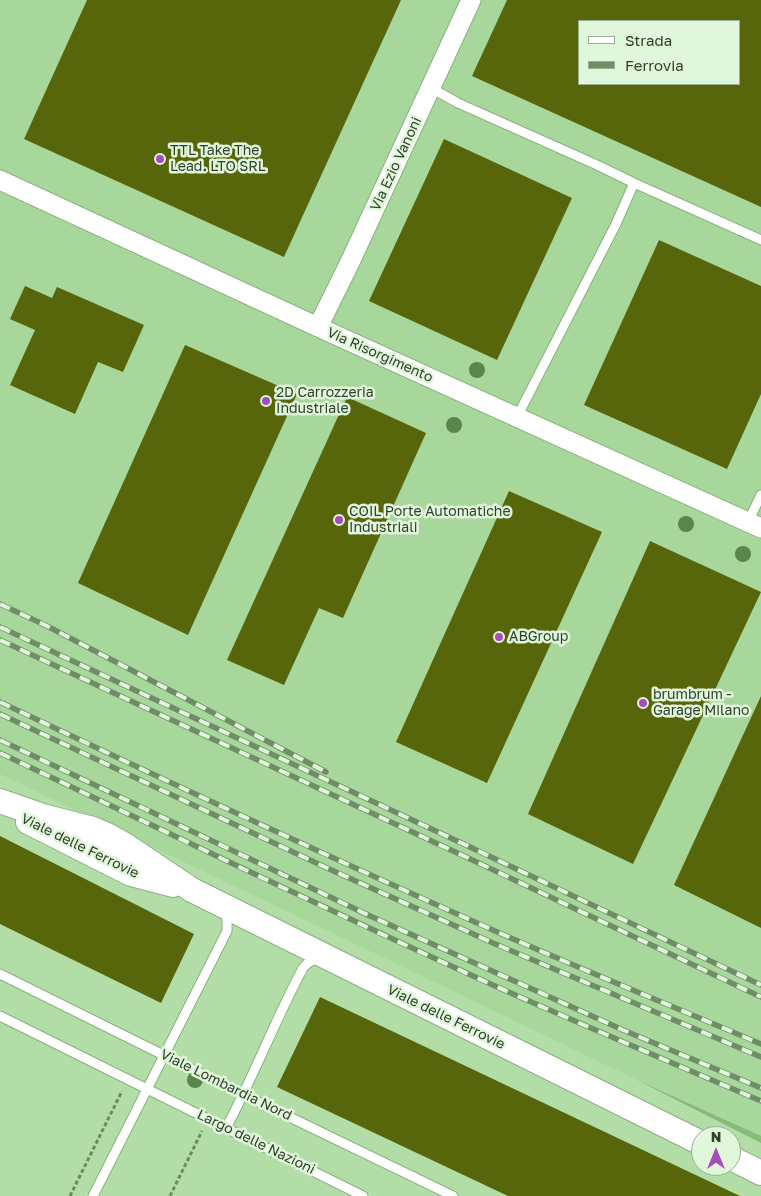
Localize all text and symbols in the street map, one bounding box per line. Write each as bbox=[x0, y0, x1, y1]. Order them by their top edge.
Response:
legend bbox=[578, 20, 741, 85]
text: Strada bbox=[625, 31, 672, 49]
text: Ferrovia bbox=[625, 56, 684, 74]
street label: Via Ezio Vanoni bbox=[367, 114, 425, 214]
place label: TTL Take The Lead. LTO SRL bbox=[170, 143, 266, 176]
marker: TTL Take The Lead. LTO SRL bbox=[154, 153, 166, 165]
street label: Via Risorgimento bbox=[324, 324, 436, 386]
place label: 2D Carrozzeria Industriale bbox=[276, 385, 374, 418]
marker: 2D Carrozzeria Industriale bbox=[260, 395, 272, 407]
place label: COIL Porte Automatiche Industriali bbox=[349, 504, 511, 536]
marker: COIL Porte Automatiche Industriali bbox=[333, 514, 345, 526]
place label: ABGroup bbox=[509, 629, 568, 645]
marker: ABGroup bbox=[493, 631, 505, 643]
place label: brumbrum - Garage Milano bbox=[653, 687, 749, 720]
marker: brumbrum - Garage Milano bbox=[637, 697, 649, 709]
street label: Viale delle Ferrovie bbox=[18, 810, 142, 882]
street label: Viale delle Ferrovie bbox=[384, 981, 508, 1053]
street label: Viale Lombardia Nord bbox=[158, 1046, 294, 1124]
street label: Largo delle Nazioni bbox=[194, 1106, 318, 1178]
north arrow bbox=[691, 1126, 741, 1176]
text: N bbox=[711, 1128, 721, 1145]

